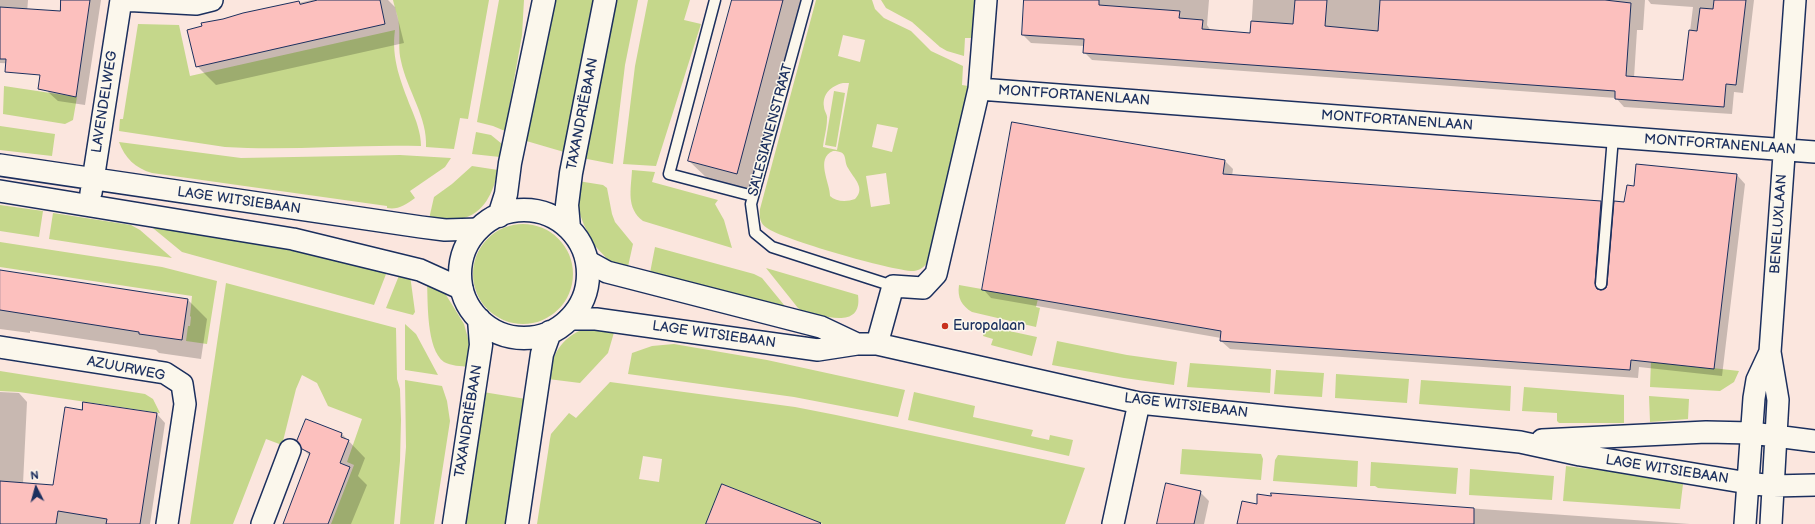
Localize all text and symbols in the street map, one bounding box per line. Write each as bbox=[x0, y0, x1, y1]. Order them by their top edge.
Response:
street label: LAVENDELWEG bbox=[89, 50, 121, 154]
street label: TAXANDRIËBAAN bbox=[564, 57, 602, 171]
street label: SALESIANENSTRAAT bbox=[745, 62, 797, 198]
street label: MONTFORTANENLAAN bbox=[998, 82, 1150, 110]
street label: MONTFORTANENLAAN bbox=[1321, 107, 1473, 135]
street label: MONTFORTANENLAAN bbox=[1644, 131, 1796, 159]
street label: BENELUXLAAN bbox=[1767, 173, 1791, 275]
street label: LAGE WITSIEBAAN bbox=[176, 184, 302, 218]
street label: LAGE WITSIEBAAN bbox=[651, 318, 777, 352]
place label: Europalaan bbox=[953, 318, 1025, 334]
marker: Europalaan bbox=[940, 321, 950, 331]
street label: AZUURWEG bbox=[86, 353, 166, 385]
street label: TAXANDRIËBAAN bbox=[452, 363, 486, 479]
street label: LAGE WITSIEBAAN bbox=[1123, 390, 1249, 422]
street label: LAGE WITSIEBAAN bbox=[1604, 452, 1730, 488]
north arrow bbox=[16, 468, 56, 508]
text: N bbox=[30, 469, 39, 482]

